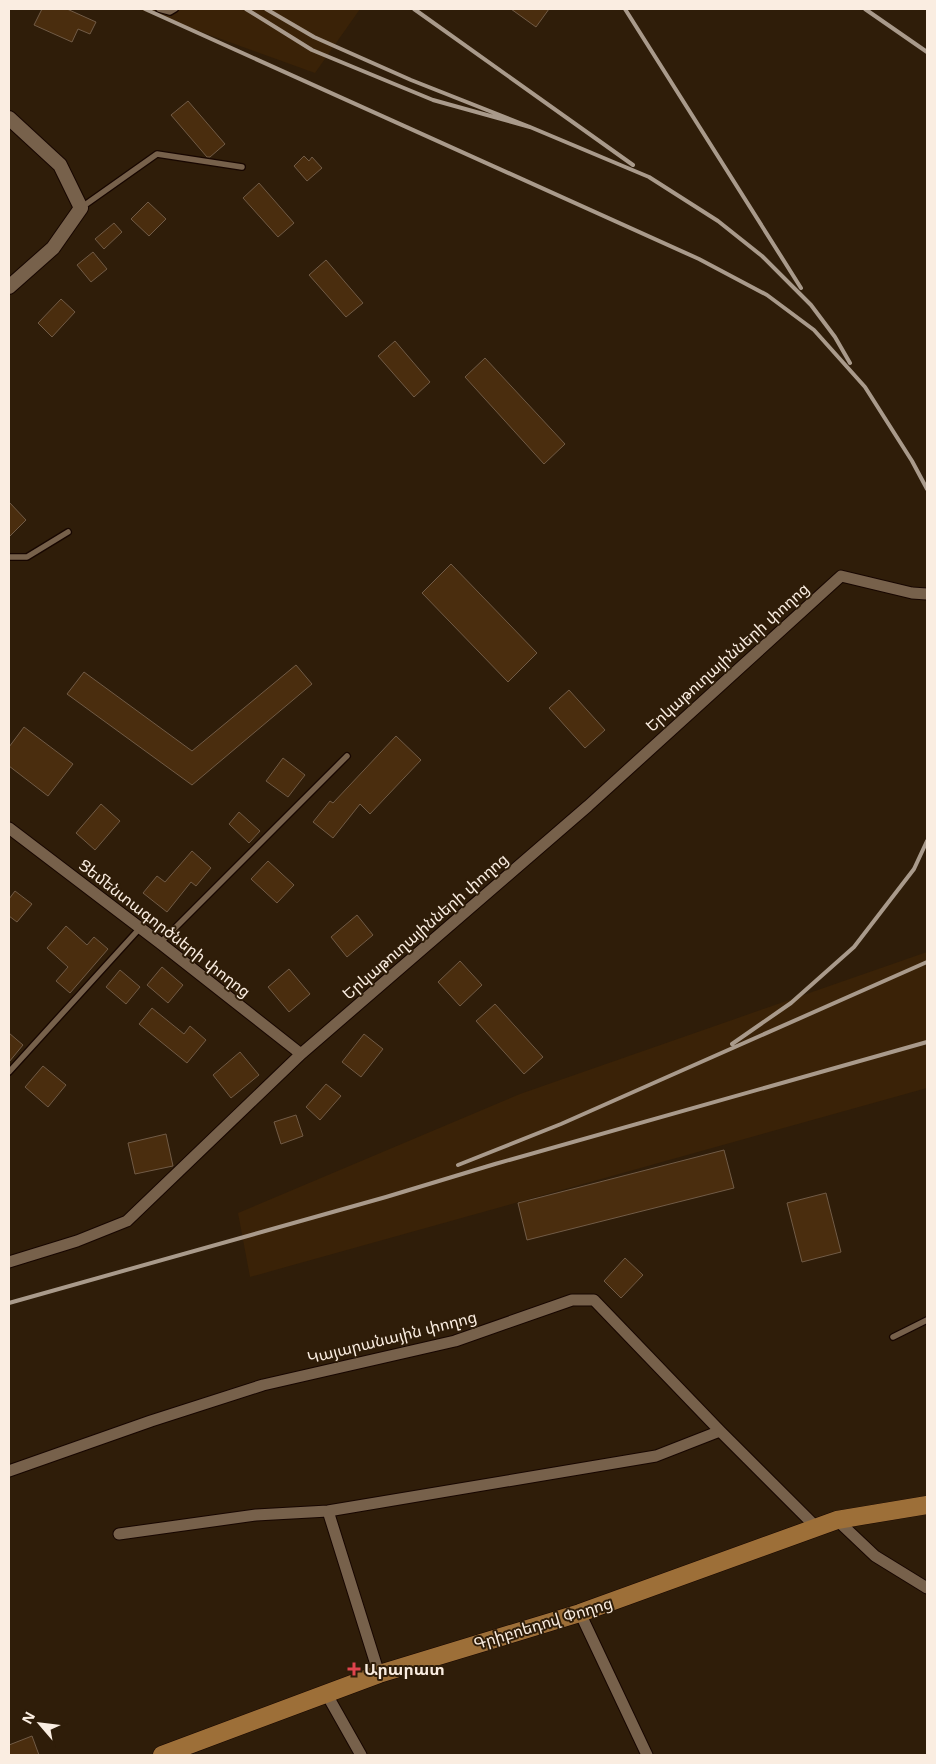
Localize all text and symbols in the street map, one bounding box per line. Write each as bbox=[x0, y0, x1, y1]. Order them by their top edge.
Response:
street label: Երկաթուղայինների փողոց bbox=[641, 578, 813, 736]
street label: Երկաթուղայինների փողոց bbox=[337, 848, 513, 1004]
street label: Ցեմենտագործների փողոց bbox=[74, 854, 256, 1002]
street label: Կայարանային փողոց bbox=[305, 1305, 479, 1369]
street label: Գրիբոեդով Փողոց bbox=[471, 1591, 615, 1655]
place label: Արարատ bbox=[364, 1658, 445, 1680]
marker: Արարատ bbox=[348, 1663, 360, 1675]
north arrow bbox=[15, 1699, 65, 1749]
text: N bbox=[17, 1708, 39, 1727]

